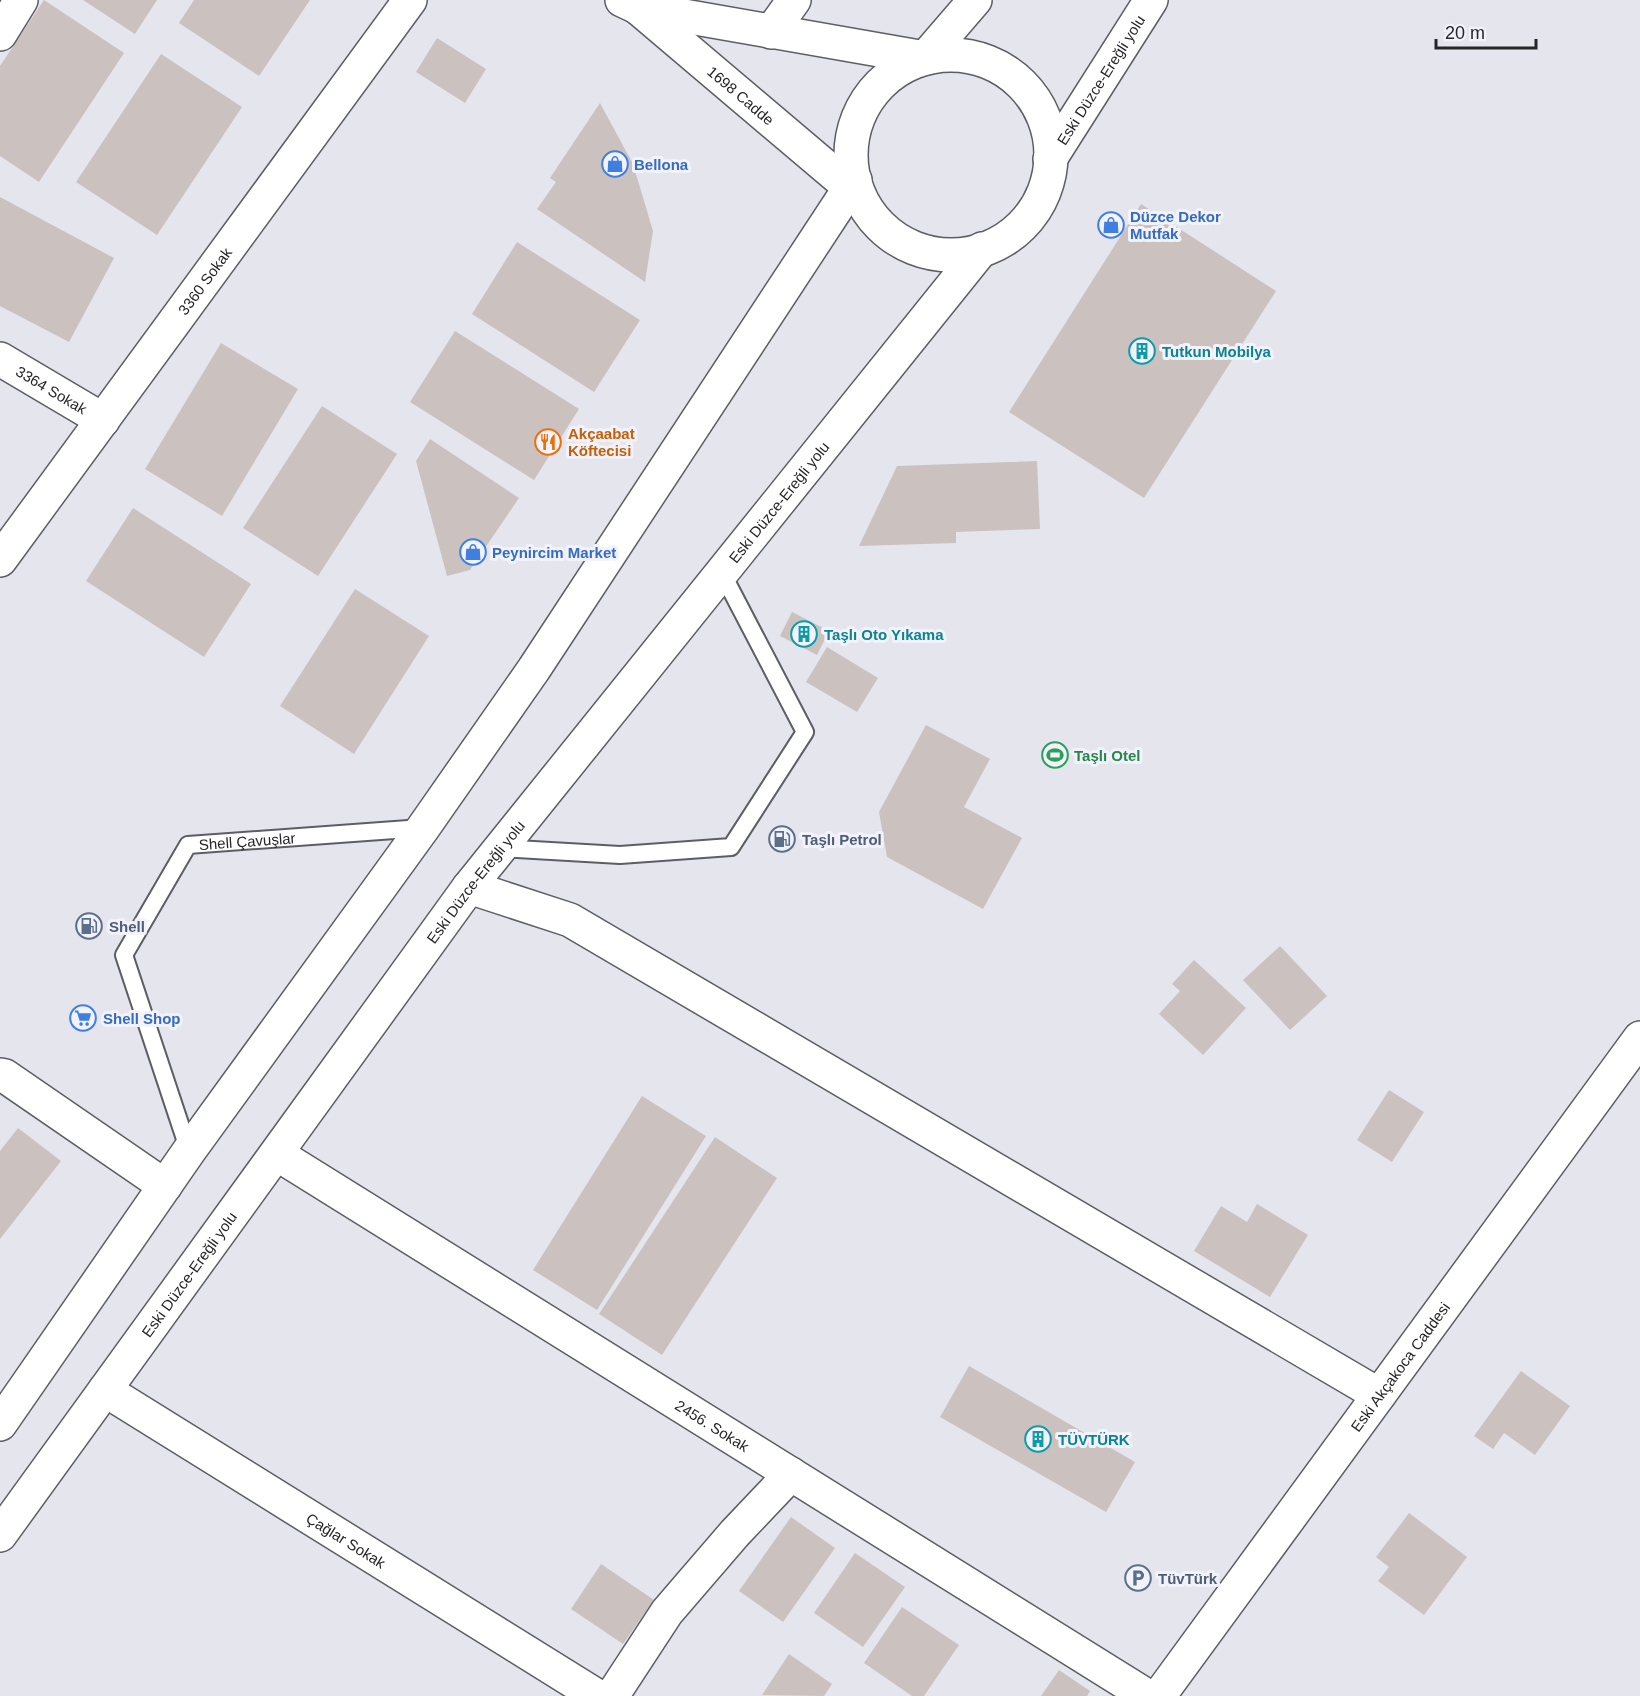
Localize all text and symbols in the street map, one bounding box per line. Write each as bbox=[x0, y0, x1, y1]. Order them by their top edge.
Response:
street label: Eski Düzce-Ereğli yolu bbox=[1053, 12, 1148, 148]
scale bar bbox=[1436, 12, 1536, 50]
text: 20 m bbox=[1445, 23, 1485, 43]
street label: 1698 Cadde bbox=[704, 62, 778, 128]
shop icon: Bellona bbox=[600, 149, 630, 179]
place label: Bellona bbox=[634, 156, 689, 173]
place label: Düzce Dekor Mutfak bbox=[1130, 208, 1221, 242]
shop icon: Düzce Dekor Mutfak bbox=[1096, 210, 1126, 240]
street label: 3360 Sokak bbox=[174, 243, 235, 318]
building icon: Tutkun Mobilya bbox=[1127, 336, 1157, 366]
place label: Tutkun Mobilya bbox=[1162, 343, 1272, 360]
street label: 3364 Sokak bbox=[13, 362, 90, 417]
place label: Akçaabat Köftecisi bbox=[568, 425, 635, 459]
restaurant icon: Akçaabat Köftecisi bbox=[533, 427, 563, 457]
street label: Eski Düzce-Ereğli yolu bbox=[725, 438, 832, 566]
shop icon: Peynircim Market bbox=[458, 537, 488, 567]
place label: Peynircim Market bbox=[492, 544, 616, 561]
building icon: Taşlı Oto Yıkama bbox=[789, 619, 819, 649]
place label: Taşlı Oto Yıkama bbox=[824, 626, 944, 643]
sports icon: Taşlı Otel bbox=[1040, 740, 1070, 770]
place label: Taşlı Otel bbox=[1074, 747, 1140, 764]
street label: Eski Düzce-Ereğli yolu bbox=[423, 817, 528, 946]
fuel station icon: Taşlı Petrol bbox=[767, 824, 797, 854]
street label: Shell Çavuşlar bbox=[198, 829, 296, 853]
place label: Taşlı Petrol bbox=[802, 831, 882, 848]
fuel station icon: Shell bbox=[74, 911, 104, 941]
place label: Shell bbox=[109, 918, 145, 935]
supermarket icon: Shell Shop bbox=[68, 1003, 98, 1033]
place label: Shell Shop bbox=[103, 1010, 181, 1027]
street label: Eski Düzce-Ereğli yolu bbox=[138, 1208, 240, 1340]
street label: Eski Akçakoca Caddesi bbox=[1347, 1299, 1453, 1435]
street label: 2456. Sokak bbox=[673, 1396, 753, 1455]
building icon: TÜVTÜRK bbox=[1023, 1424, 1053, 1454]
place label: TÜVTÜRK bbox=[1058, 1431, 1130, 1448]
street label: Çağlar Sokak bbox=[303, 1509, 389, 1571]
parking icon: TüvTürk bbox=[1123, 1563, 1153, 1593]
place label: TüvTürk bbox=[1158, 1570, 1218, 1587]

